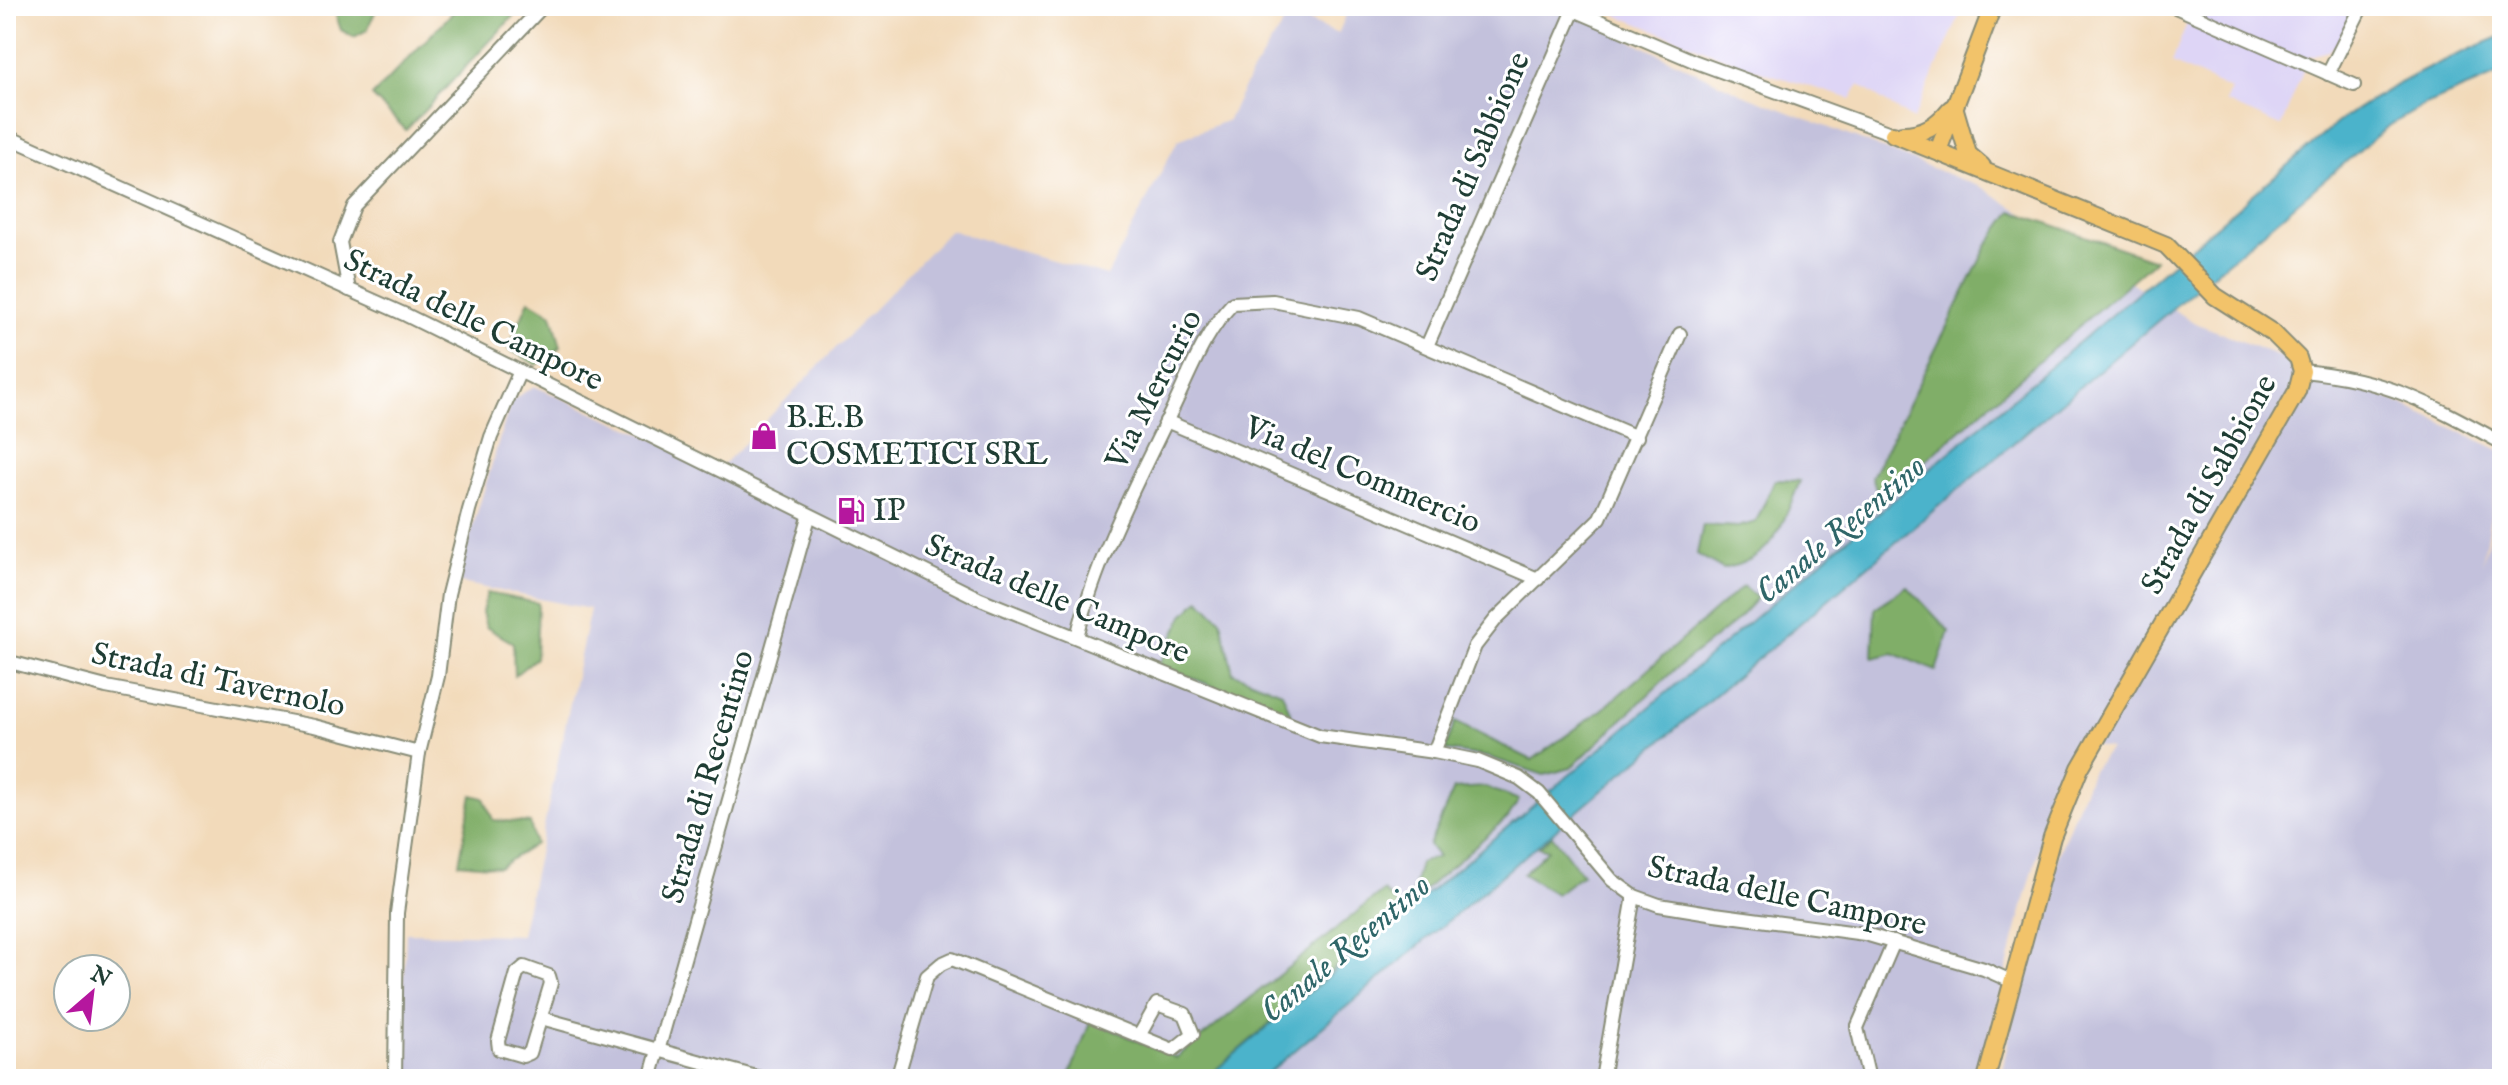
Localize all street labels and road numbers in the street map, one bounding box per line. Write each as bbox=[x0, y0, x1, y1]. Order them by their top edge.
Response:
street label: Strada di Sabbione bbox=[1407, 46, 1541, 288]
street label: Strada delle Campore bbox=[336, 240, 610, 402]
street label: Via Mercurio bbox=[1097, 303, 1213, 478]
street label: Strada di Sabbione bbox=[2133, 368, 2287, 602]
street label: Via del Commercio bbox=[1237, 407, 1486, 544]
street label: Strada delle Campore bbox=[918, 526, 1196, 674]
street label: Strada di Tavernolo bbox=[87, 634, 349, 728]
street label: Strada di Recentino bbox=[653, 646, 765, 908]
street label: Strada delle Campore bbox=[1644, 847, 1930, 947]

